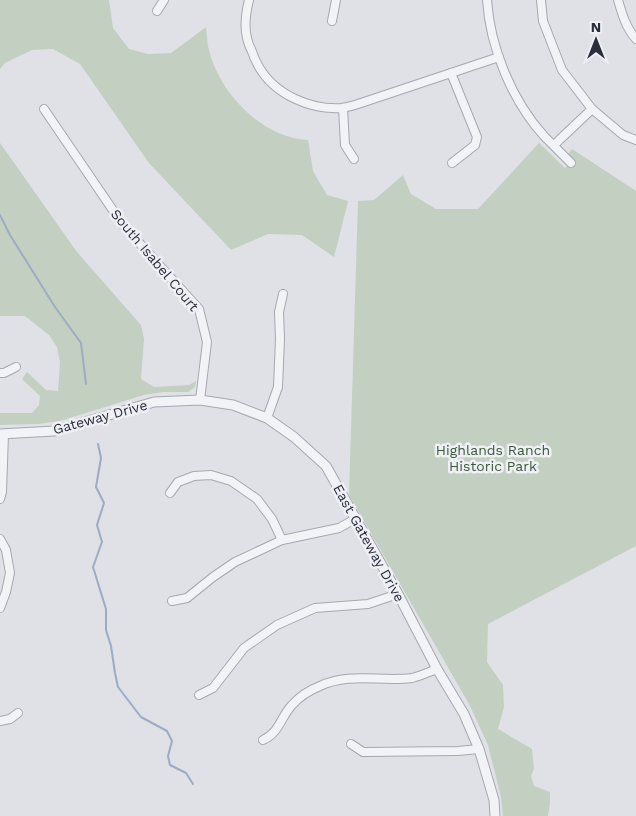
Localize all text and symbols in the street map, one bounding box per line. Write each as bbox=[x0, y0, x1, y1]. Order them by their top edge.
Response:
north arrow bbox=[571, 15, 621, 65]
text: N bbox=[591, 19, 601, 35]
street label: South Isabel Court bbox=[108, 206, 202, 314]
street label: Gateway Drive bbox=[51, 397, 149, 437]
park label: Highlands Ranch Historic Park bbox=[436, 442, 550, 474]
street label: East Gateway Drive bbox=[330, 481, 408, 605]

